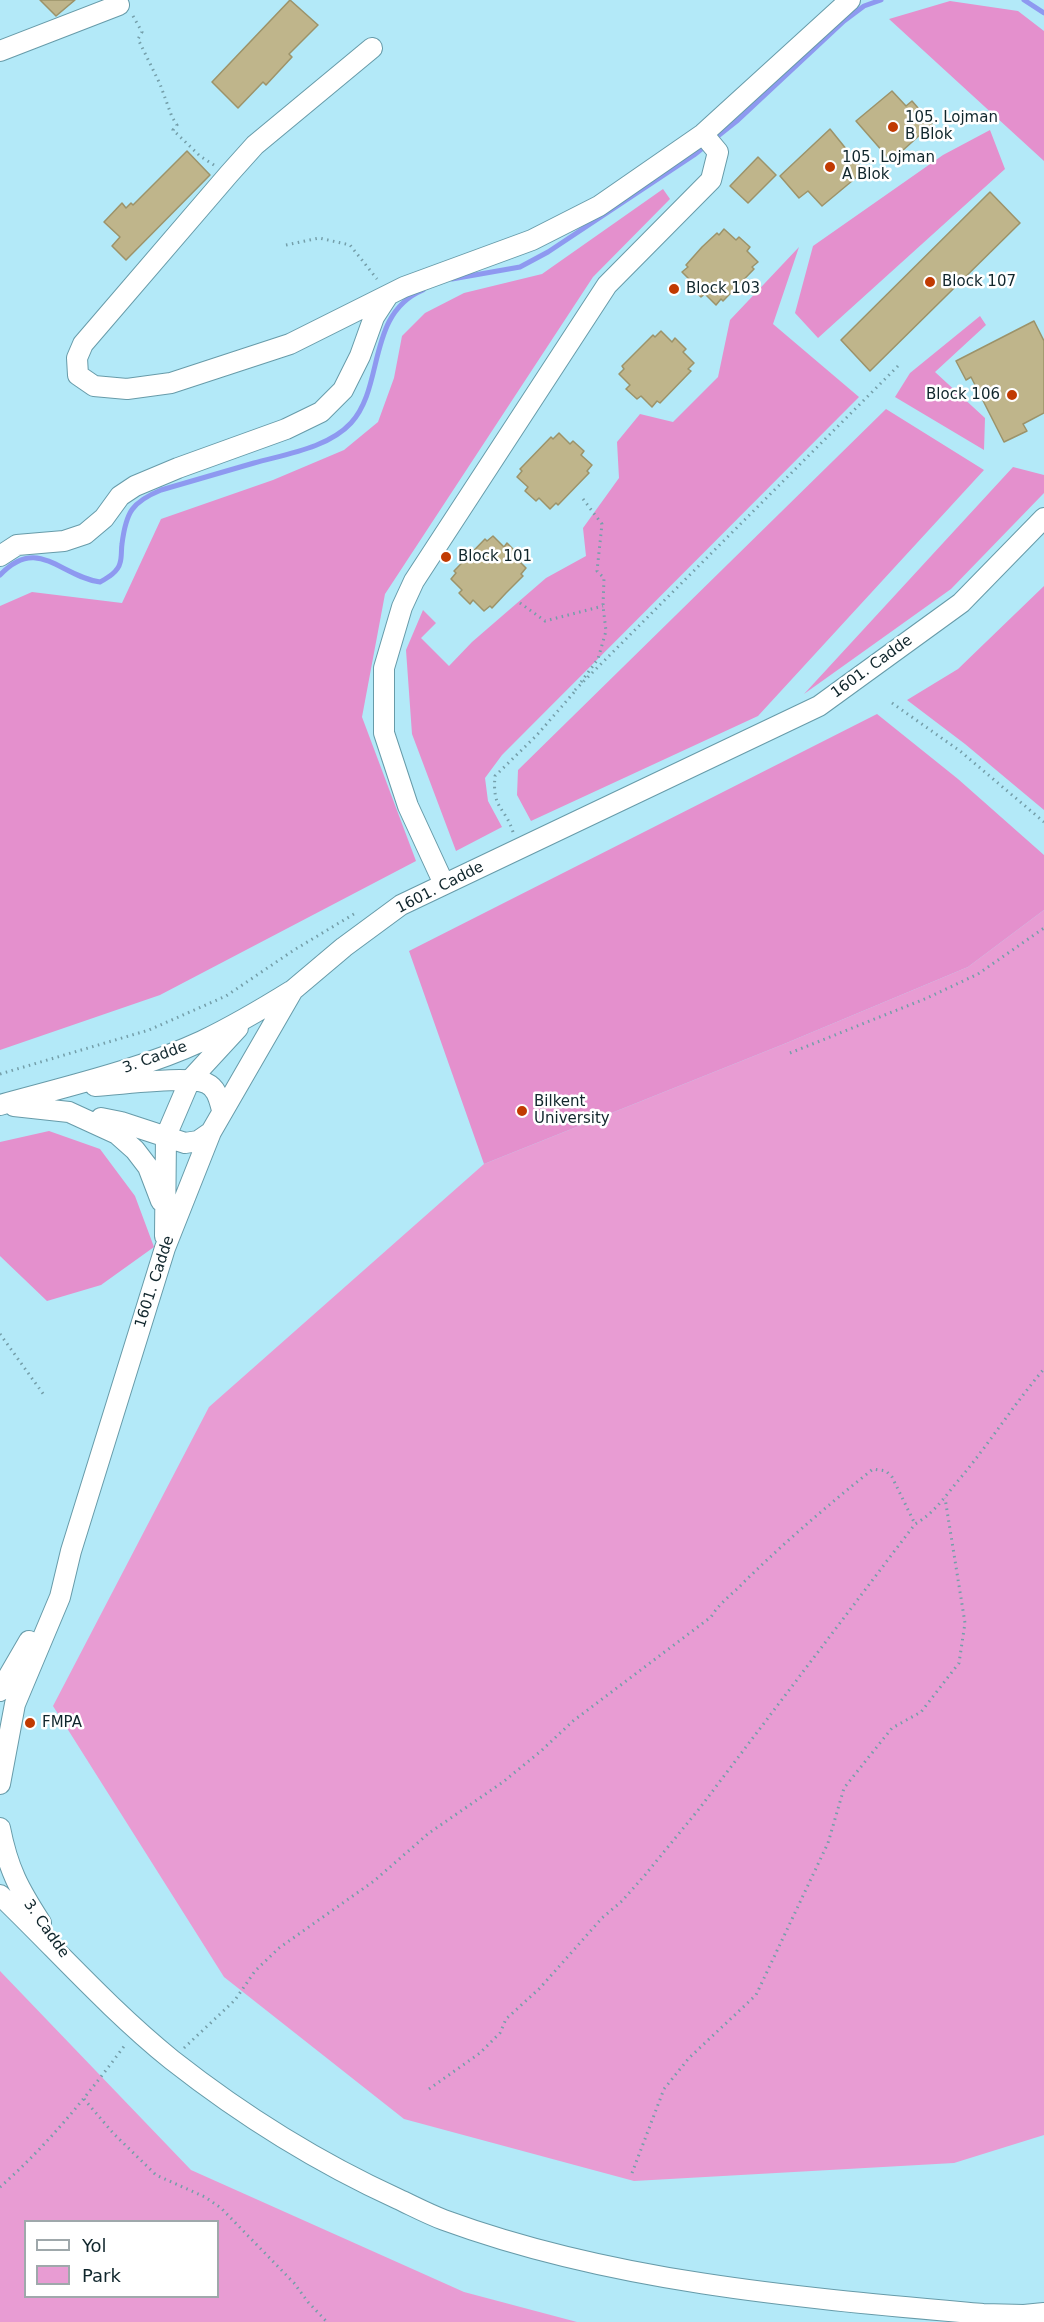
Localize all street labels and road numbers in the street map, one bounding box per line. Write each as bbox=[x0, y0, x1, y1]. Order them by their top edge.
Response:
street label: 1601. Cadde bbox=[828, 632, 916, 702]
street label: 1601. Cadde bbox=[393, 858, 487, 918]
street label: 3. Cadde bbox=[120, 1038, 190, 1078]
street label: 1601. Cadde bbox=[132, 1234, 178, 1330]
street label: 3. Cadde bbox=[19, 1896, 73, 1962]

